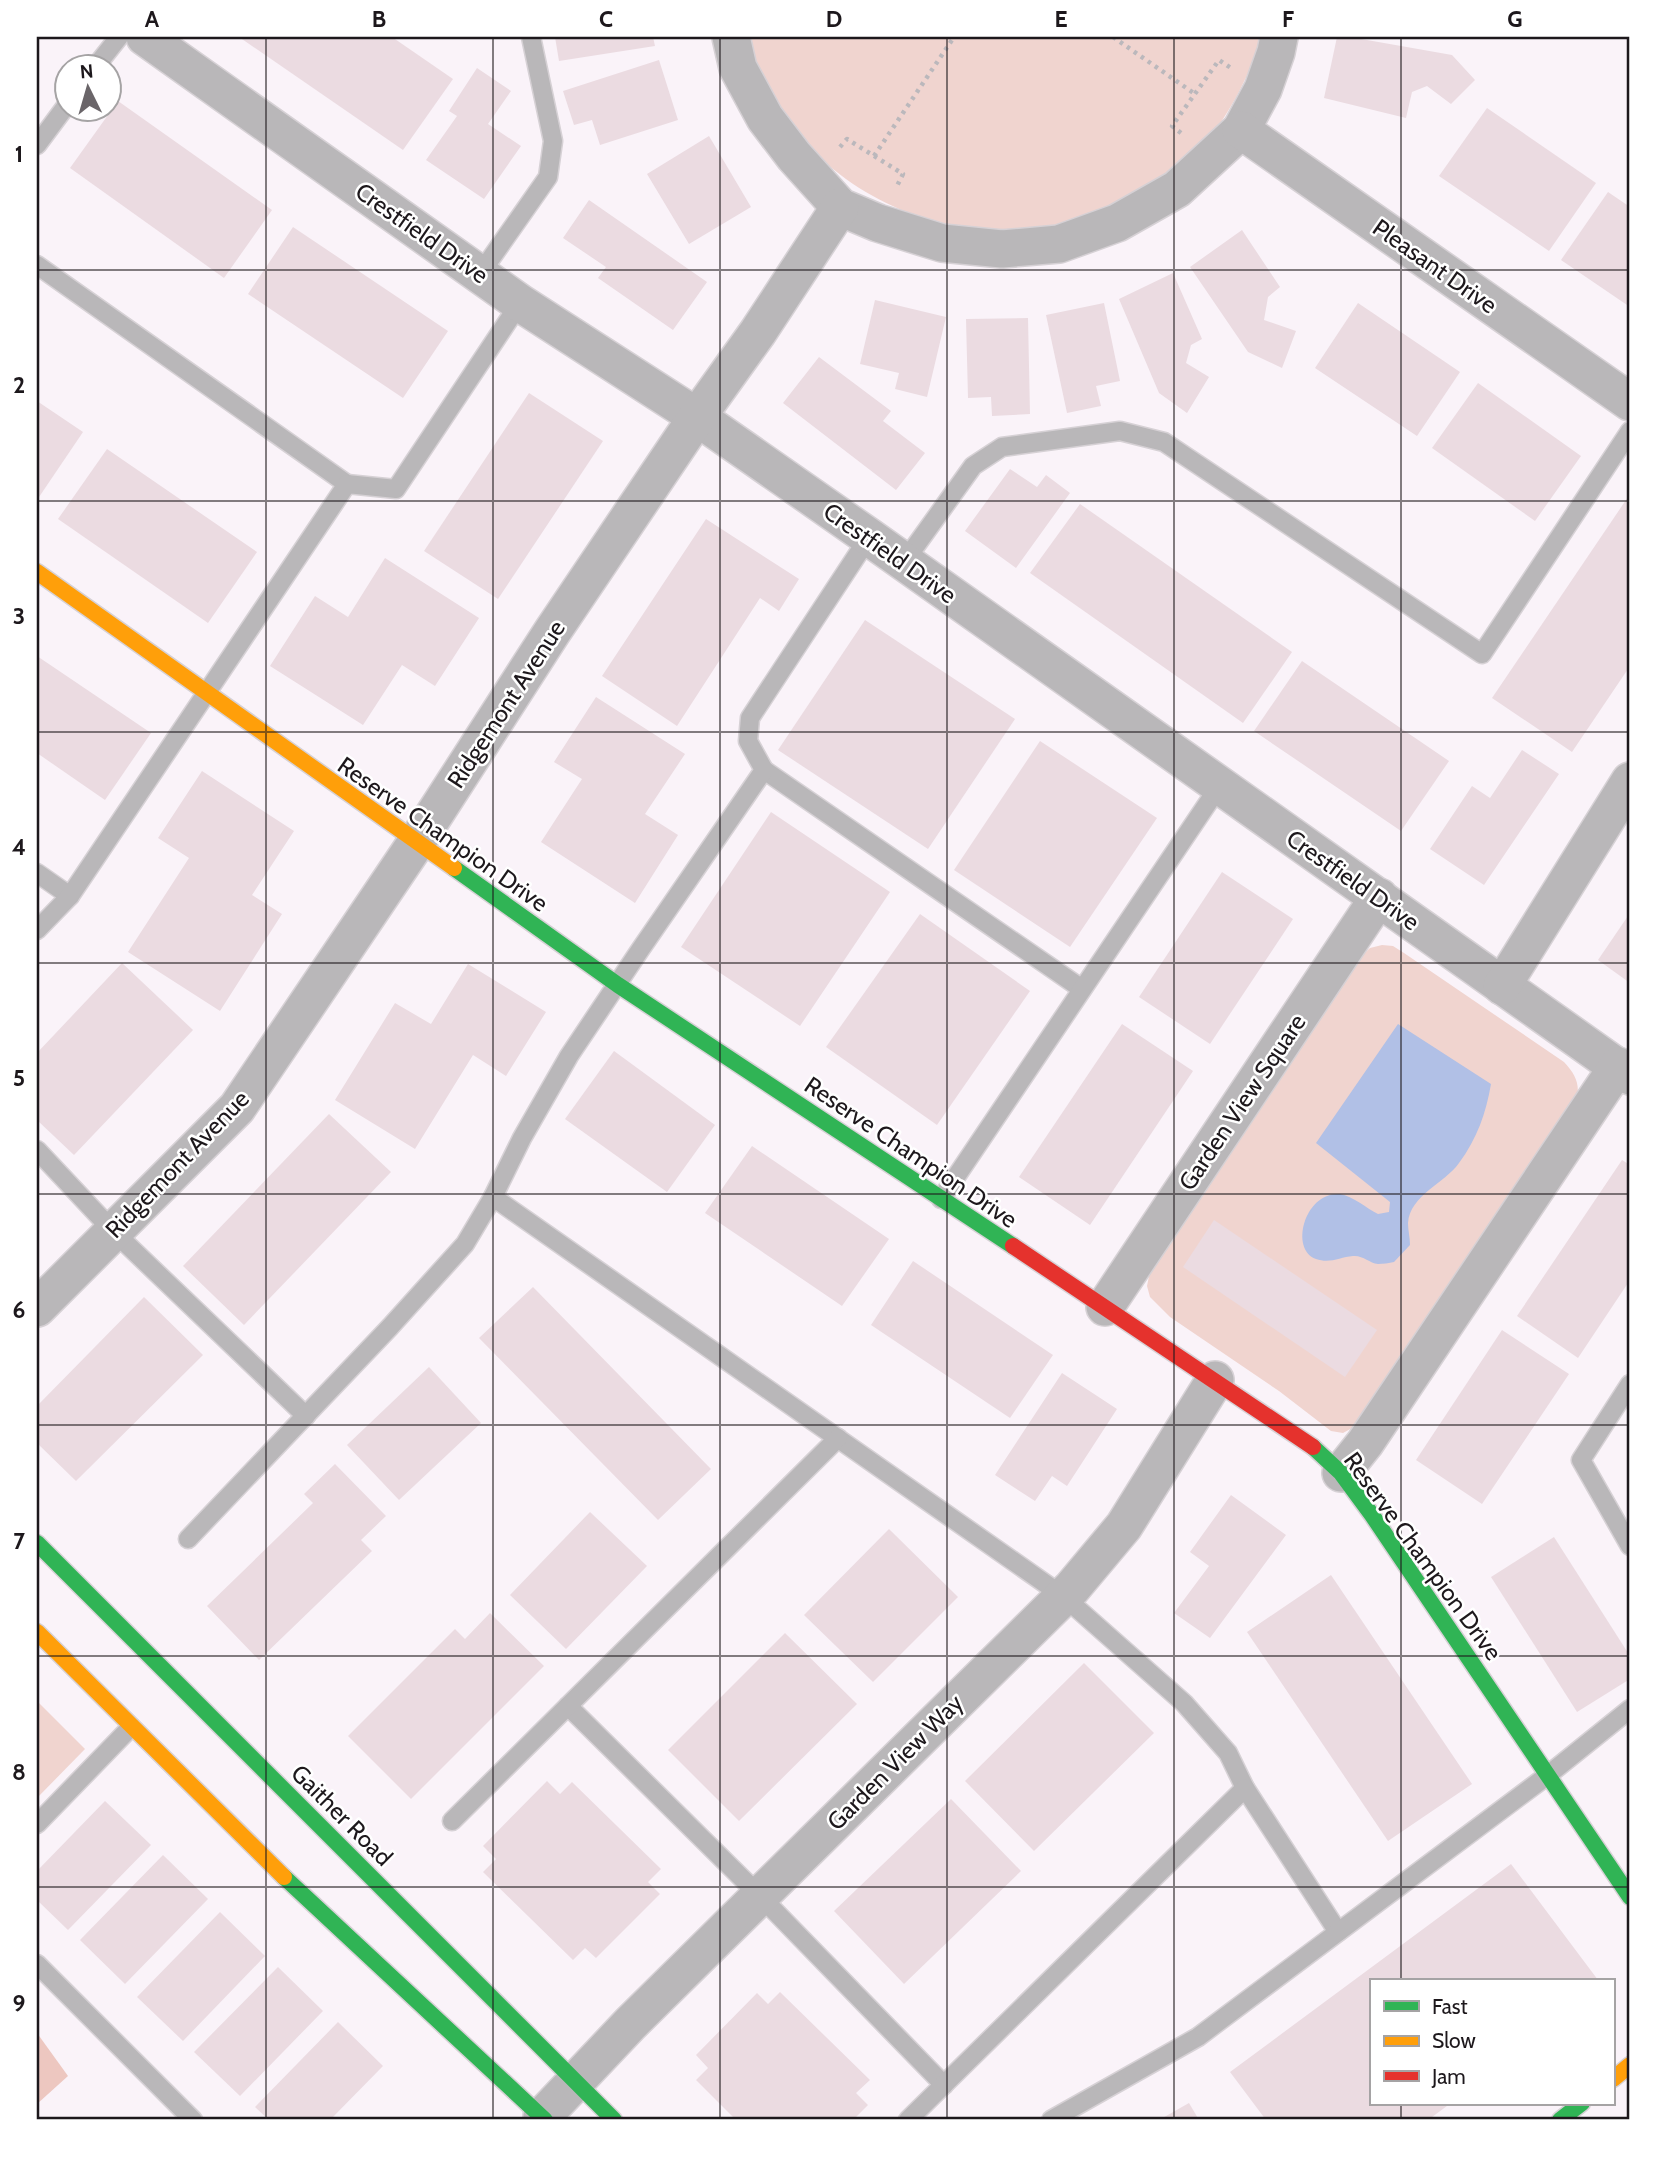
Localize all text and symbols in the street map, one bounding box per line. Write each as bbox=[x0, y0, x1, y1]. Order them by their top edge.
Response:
text: A bbox=[145, 5, 160, 33]
text: B bbox=[372, 5, 386, 33]
text: C bbox=[599, 5, 613, 33]
text: D bbox=[826, 5, 842, 33]
text: E bbox=[1054, 5, 1068, 33]
text: F bbox=[1282, 5, 1294, 33]
text: G bbox=[1507, 5, 1523, 33]
north arrow bbox=[52, 52, 122, 122]
text: N bbox=[79, 60, 94, 84]
text: 1 bbox=[15, 140, 23, 168]
street label: Crestfield Drive bbox=[350, 176, 494, 290]
street label: Pleasant Drive bbox=[1367, 213, 1503, 319]
text: 2 bbox=[13, 371, 25, 399]
street label: Crestfield Drive bbox=[818, 496, 962, 610]
text: 3 bbox=[13, 602, 25, 630]
street label: Ridgemont Avenue bbox=[441, 615, 571, 793]
street label: Reserve Champion Drive bbox=[332, 750, 554, 918]
street label: Crestfield Drive bbox=[1281, 823, 1425, 937]
text: 4 bbox=[12, 833, 26, 861]
street label: Garden View Square bbox=[1172, 1008, 1312, 1196]
text: 5 bbox=[13, 1064, 25, 1092]
street label: Reserve Champion Drive bbox=[799, 1070, 1023, 1234]
street label: Ridgemont Avenue bbox=[99, 1084, 255, 1244]
text: 6 bbox=[13, 1296, 25, 1324]
street label: Reserve Champion Drive bbox=[1338, 1446, 1508, 1666]
text: 7 bbox=[13, 1527, 25, 1555]
street label: Garden View Way bbox=[821, 1688, 969, 1836]
text: 8 bbox=[12, 1758, 26, 1786]
street label: Gaither Road bbox=[285, 1758, 399, 1872]
legend bbox=[1370, 1979, 1614, 2104]
text: 9 bbox=[13, 1989, 25, 2017]
text: Fast bbox=[1432, 1994, 1468, 2019]
text: Slow bbox=[1432, 2028, 1476, 2053]
text: Jam bbox=[1431, 2064, 1466, 2089]

